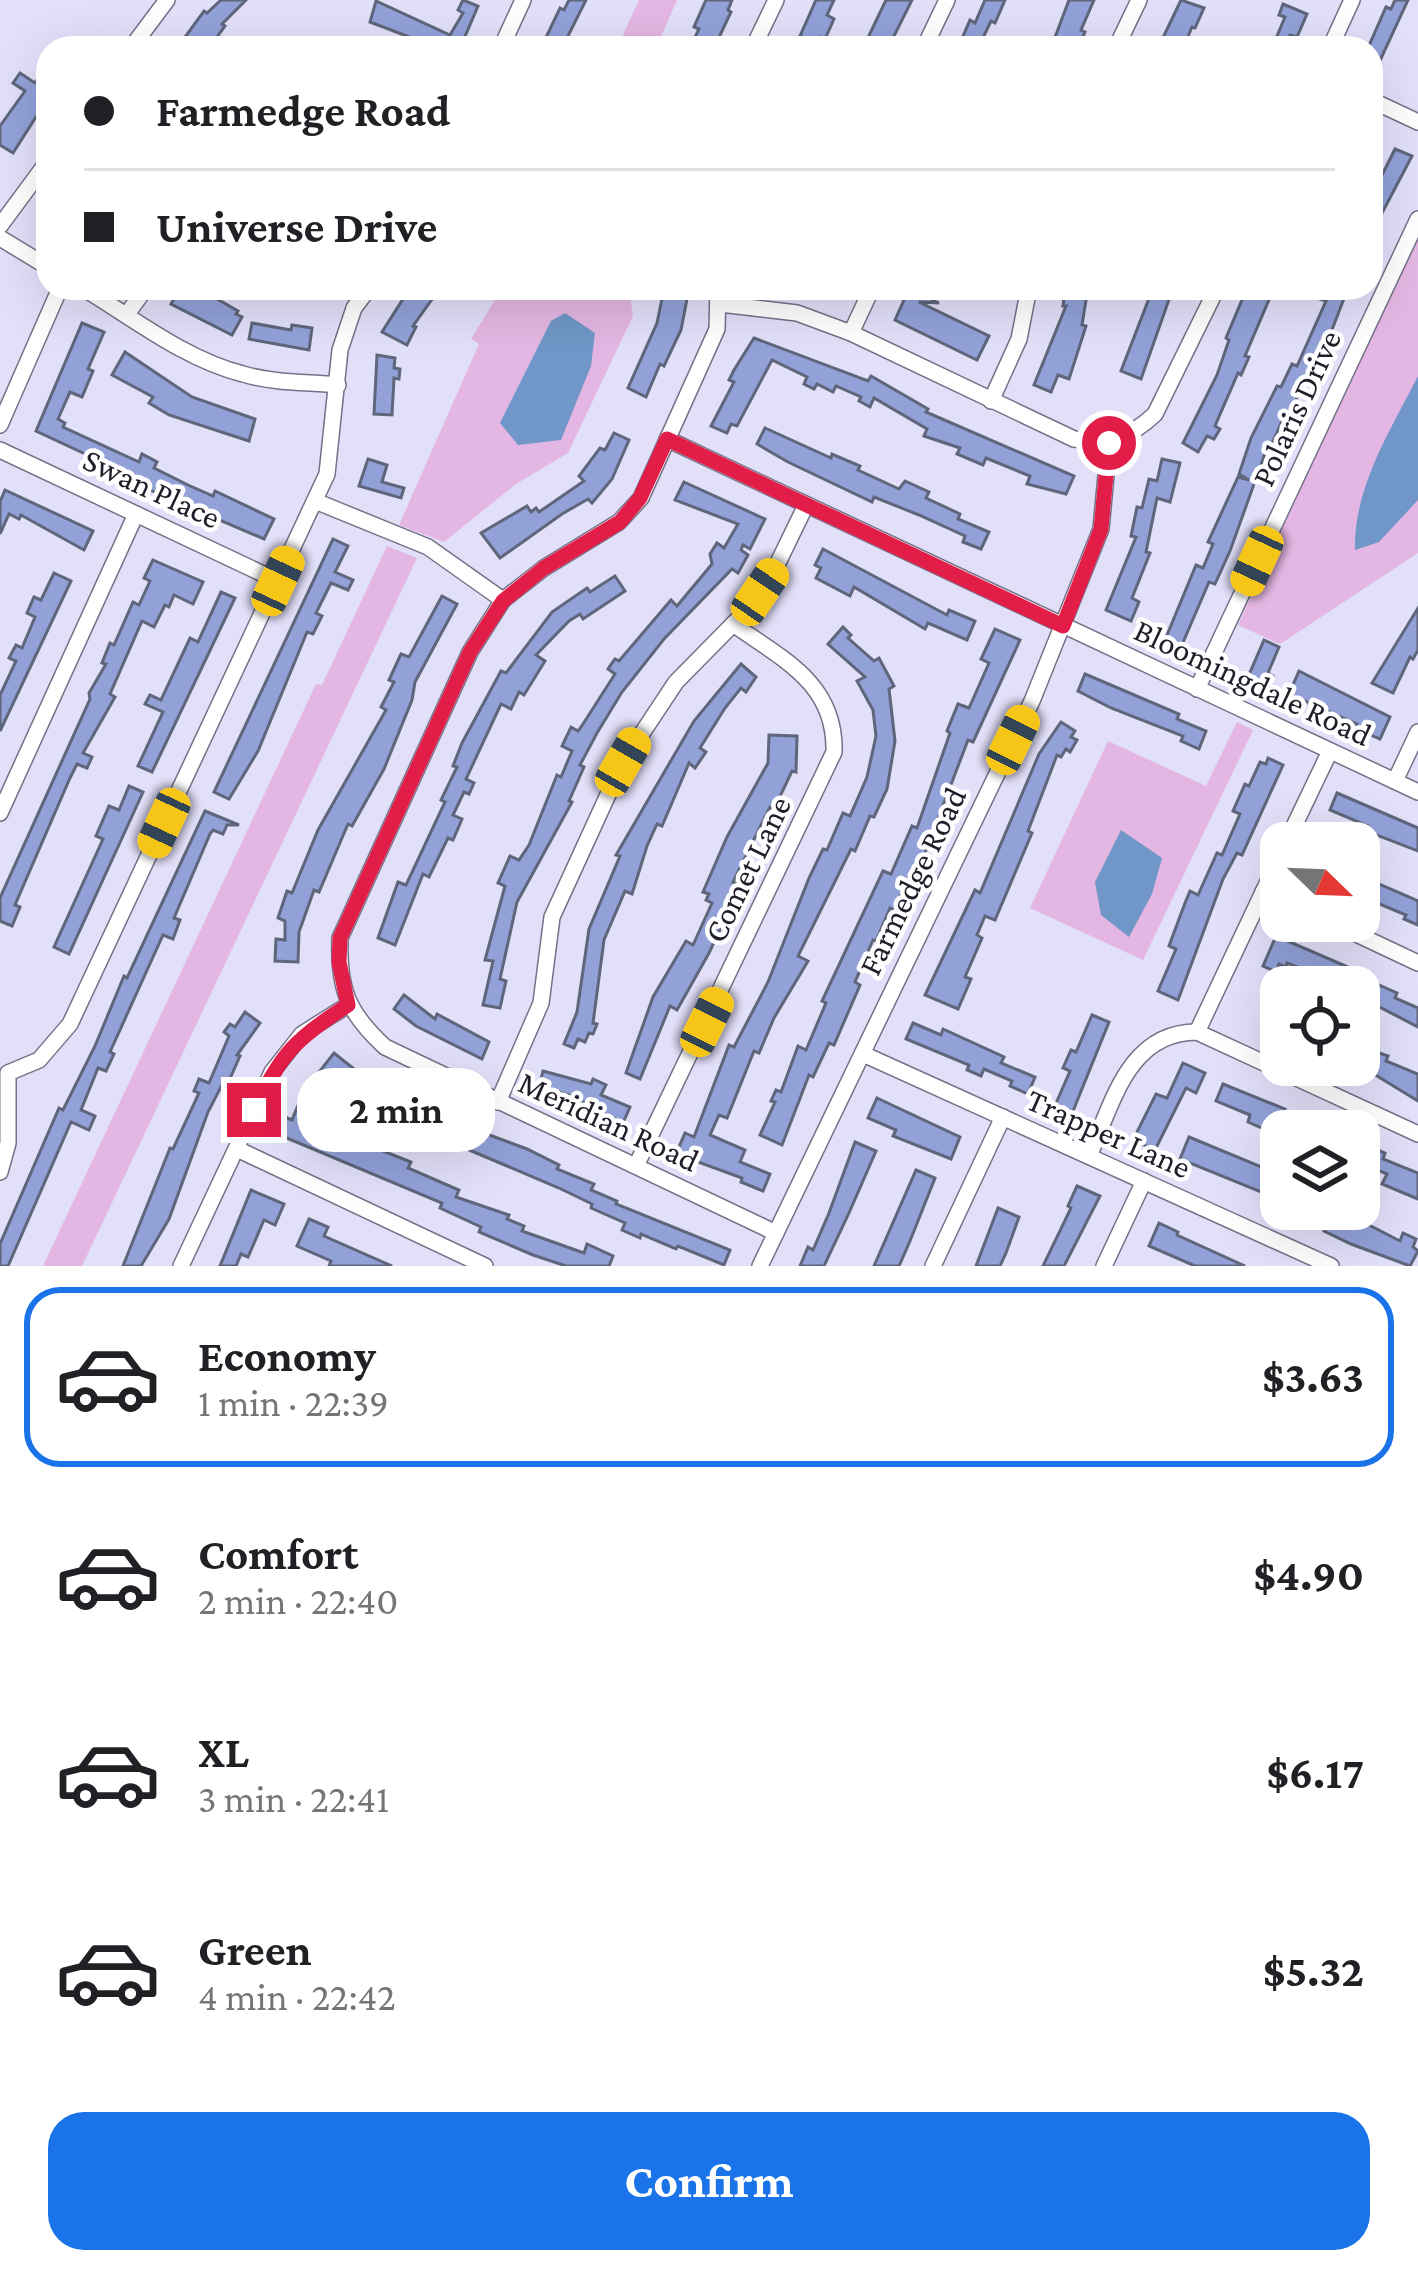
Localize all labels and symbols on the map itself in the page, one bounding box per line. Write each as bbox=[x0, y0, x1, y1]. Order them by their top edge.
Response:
street label: Polaris Drive bbox=[1244, 324, 1348, 492]
route start bbox=[1082, 416, 1136, 470]
street label: Swan Place bbox=[78, 440, 226, 536]
car bbox=[1225, 521, 1289, 601]
car bbox=[246, 541, 310, 621]
car bbox=[725, 552, 795, 632]
street label: Bloomingdale Road bbox=[1129, 611, 1377, 753]
car bbox=[981, 700, 1045, 780]
car bbox=[589, 722, 657, 802]
street label: Farmedge Road bbox=[851, 781, 973, 981]
car bbox=[132, 783, 196, 863]
street label: Comet Lane bbox=[696, 790, 798, 948]
north arrow bbox=[1260, 822, 1380, 942]
car bbox=[675, 982, 739, 1062]
street label: Meridian Road bbox=[513, 1063, 705, 1179]
callout: 2 min bbox=[296, 1068, 494, 1152]
street label: Trapper Lane bbox=[1021, 1080, 1197, 1186]
route end bbox=[227, 1083, 281, 1137]

